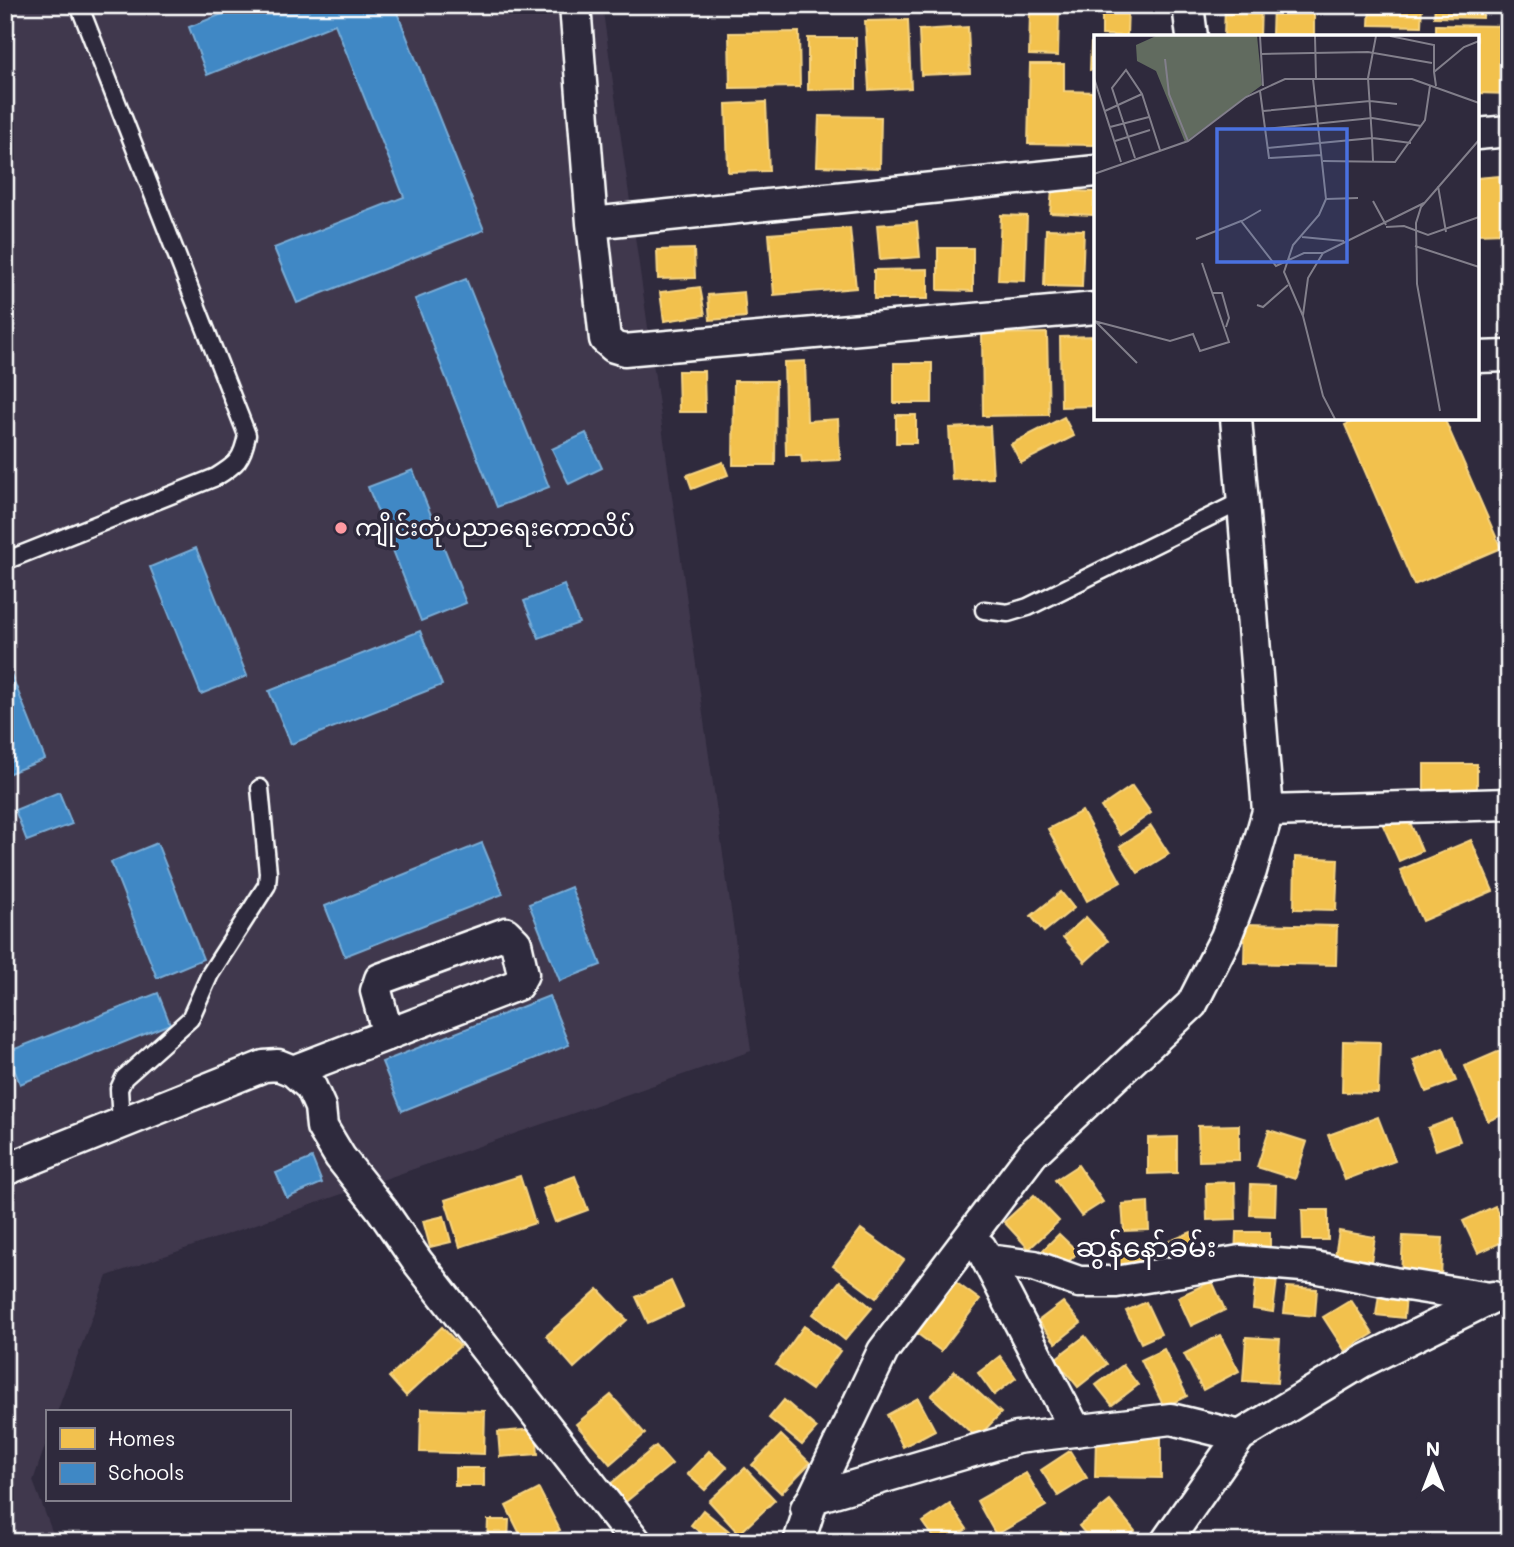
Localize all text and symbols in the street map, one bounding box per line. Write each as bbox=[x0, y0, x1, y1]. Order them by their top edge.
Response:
inset map bbox=[1094, 35, 1479, 420]
place label: ကျိုင်းတုံပညာရေးကောလိပ် bbox=[355, 511, 635, 547]
marker: ကျိုင်းတုံပညာရေးကောလိပ် bbox=[333, 520, 349, 536]
district label: ဆွန်နော်ခမ်း bbox=[1075, 1228, 1217, 1270]
legend bbox=[46, 1410, 290, 1502]
text: Homes bbox=[108, 1424, 175, 1451]
north arrow bbox=[1398, 1432, 1468, 1502]
text: N bbox=[1426, 1436, 1440, 1461]
text: Schools bbox=[108, 1458, 184, 1485]

